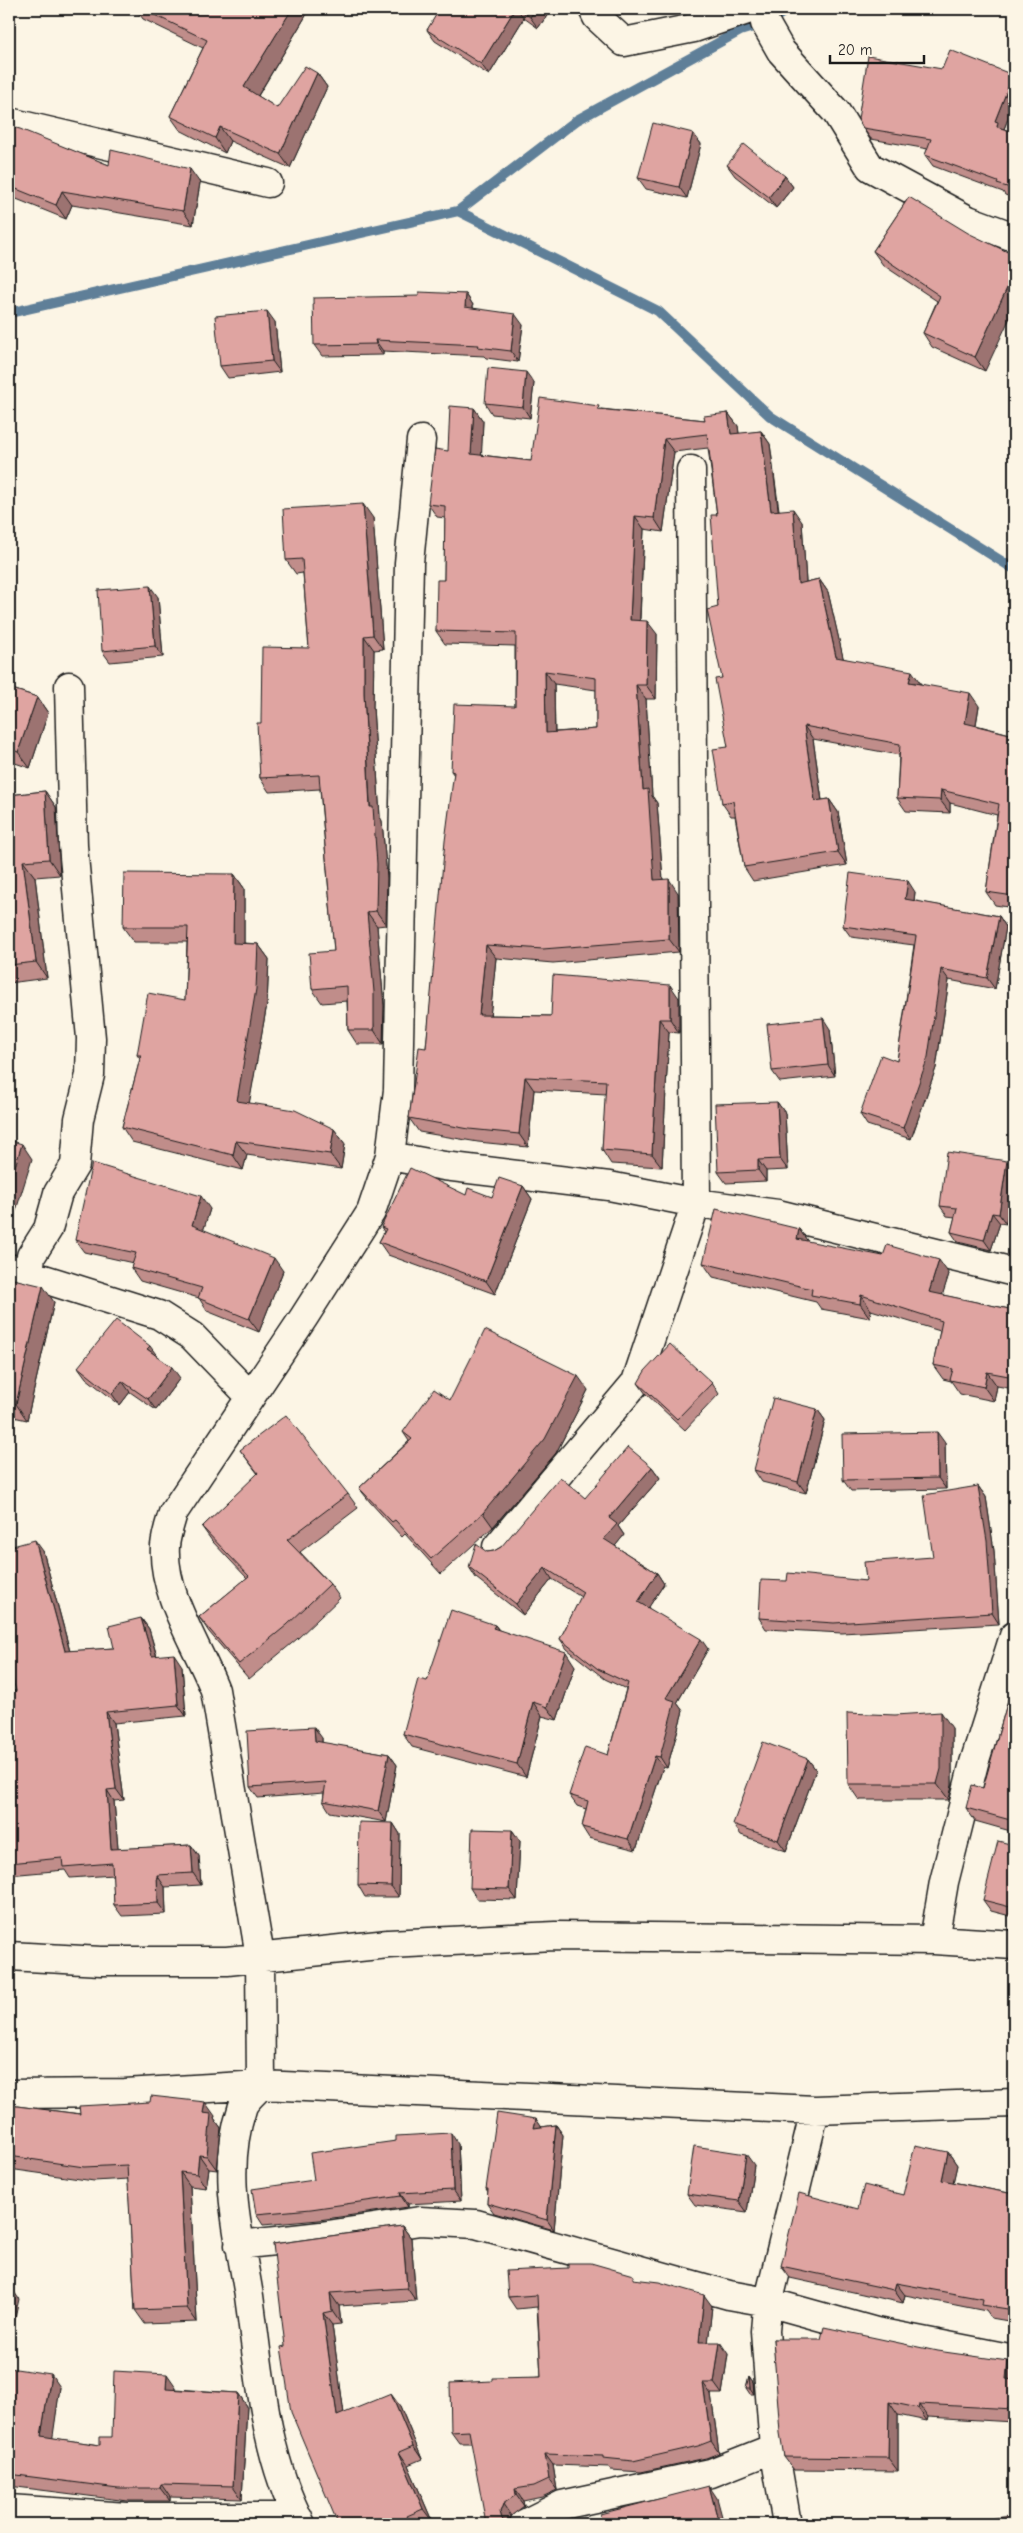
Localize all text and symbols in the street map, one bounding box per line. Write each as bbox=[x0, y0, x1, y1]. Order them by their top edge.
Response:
scale bar bbox=[830, 32, 924, 64]
text: 20 m bbox=[838, 41, 872, 59]

